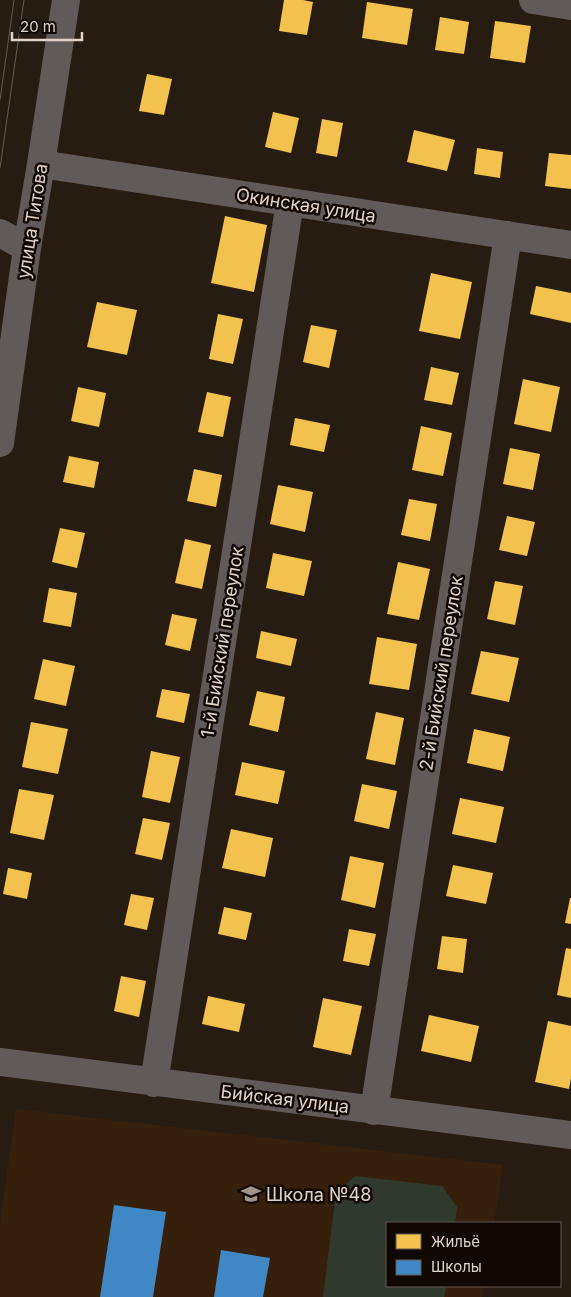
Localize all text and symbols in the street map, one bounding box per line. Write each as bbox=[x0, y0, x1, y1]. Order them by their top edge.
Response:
scale bar bbox=[12, 10, 82, 42]
text: 20 m bbox=[20, 17, 56, 36]
street label: улица Титова bbox=[13, 162, 51, 280]
street label: Окинская улица bbox=[235, 184, 377, 226]
street label: 1-й Бийский переулок bbox=[197, 545, 248, 739]
street label: 2-й Бийский переулок bbox=[415, 574, 467, 772]
street label: Бийская улица bbox=[220, 1081, 350, 1117]
school or university icon: Школа №48 bbox=[240, 1183, 262, 1205]
place label: Школа №48 bbox=[266, 1184, 371, 1205]
legend bbox=[386, 1222, 561, 1287]
text: Жильё bbox=[431, 1232, 480, 1251]
text: Школы bbox=[431, 1257, 482, 1276]

